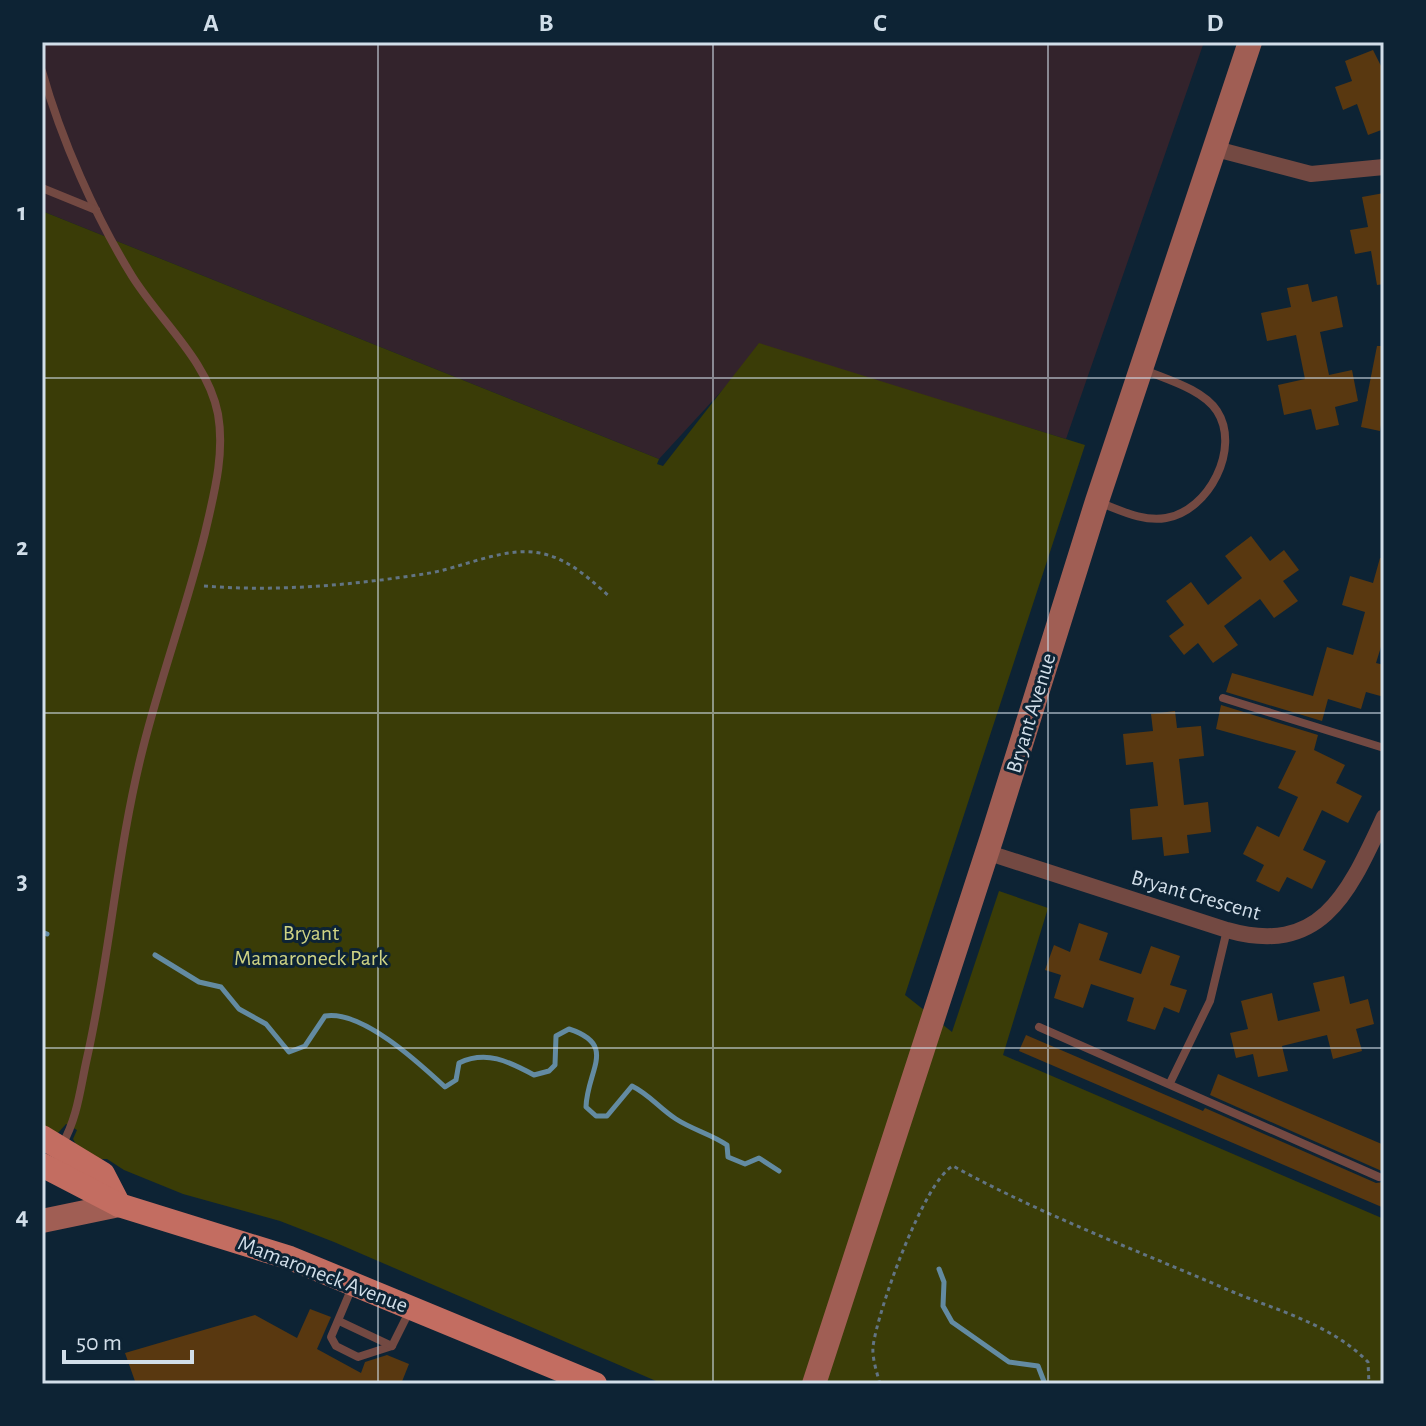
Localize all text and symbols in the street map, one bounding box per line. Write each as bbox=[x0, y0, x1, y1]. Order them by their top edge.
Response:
text: A bbox=[203, 10, 219, 36]
text: B bbox=[538, 10, 554, 36]
text: C bbox=[873, 10, 887, 36]
text: D bbox=[1206, 10, 1224, 36]
text: 1 bbox=[17, 199, 27, 225]
text: 2 bbox=[16, 534, 28, 560]
street label: Bryant Avenue bbox=[1002, 650, 1060, 776]
street label: Bryant Crescent bbox=[1129, 866, 1263, 924]
text: 3 bbox=[16, 868, 28, 894]
park label: Bryant Mamaroneck Park bbox=[234, 922, 388, 969]
text: 4 bbox=[15, 1203, 29, 1229]
street label: Mamaroneck Avenue bbox=[235, 1231, 411, 1317]
scale bar bbox=[64, 1314, 192, 1364]
text: 50 m bbox=[76, 1331, 122, 1355]

